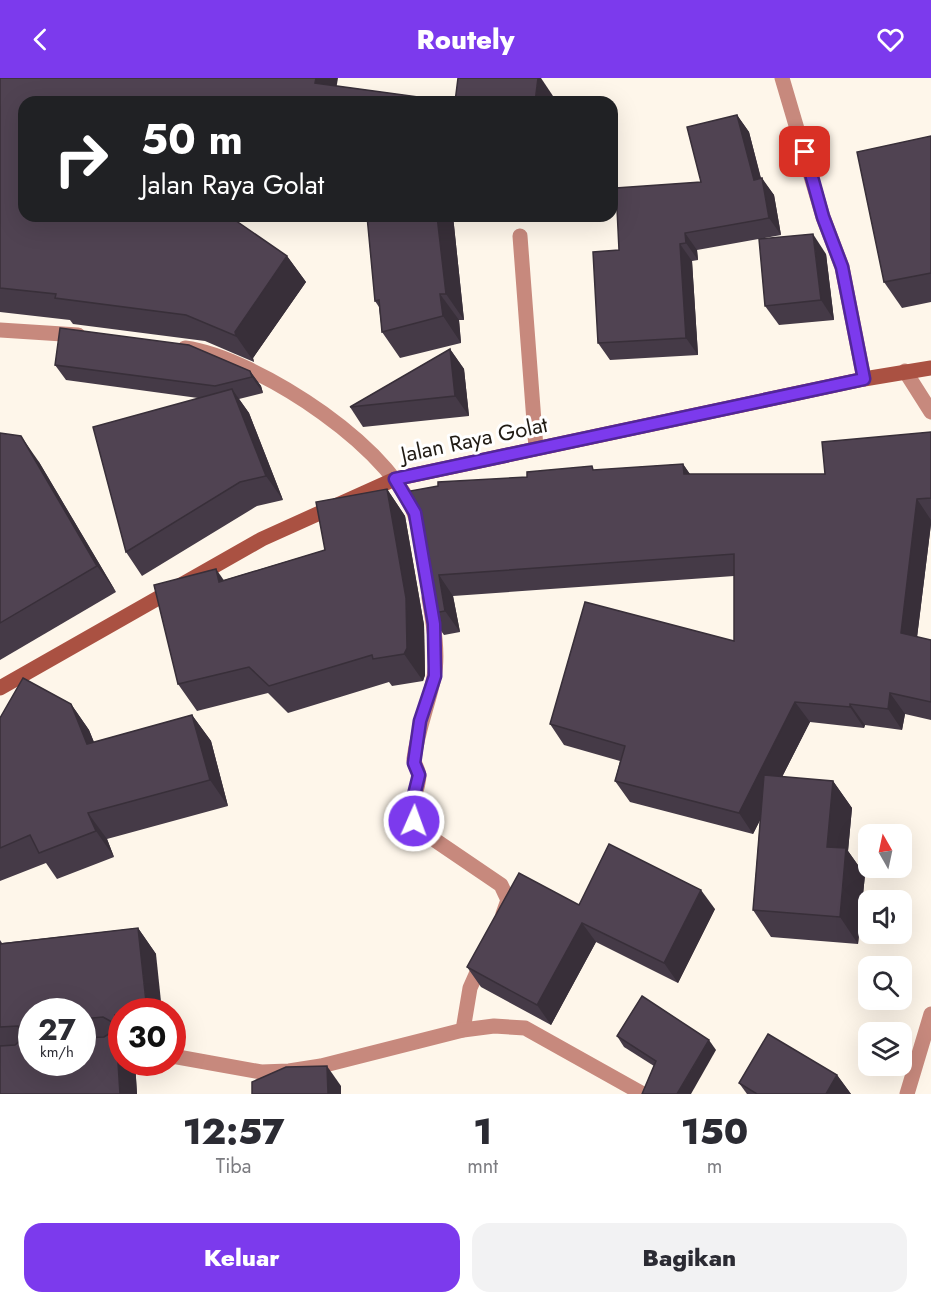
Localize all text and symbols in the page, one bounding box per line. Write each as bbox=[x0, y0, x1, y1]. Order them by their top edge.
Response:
text: Routely bbox=[417, 20, 514, 59]
icon: back bbox=[24, 23, 57, 56]
icon: heart bbox=[874, 23, 907, 56]
text: 50 m bbox=[141, 109, 243, 170]
icon: right bbox=[42, 120, 120, 198]
pin bbox=[779, 126, 830, 177]
icon: arrive bbox=[788, 135, 821, 168]
text: Jalan Raya Golat bbox=[141, 165, 324, 204]
street label: Jalan Raya Golat bbox=[395, 408, 551, 471]
position arrow bbox=[382, 789, 446, 853]
north arrow bbox=[858, 824, 912, 878]
map controls bbox=[858, 824, 912, 1076]
button: sound bbox=[858, 890, 912, 944]
button: search bbox=[858, 956, 912, 1010]
speed limit sign: 30 bbox=[108, 998, 186, 1076]
text: 27 bbox=[38, 1008, 76, 1051]
button: layers bbox=[858, 1022, 912, 1076]
text: km/h bbox=[40, 1041, 74, 1063]
text: 12:57 bbox=[183, 1105, 285, 1157]
text: 1 bbox=[473, 1105, 492, 1157]
text: 150 bbox=[681, 1105, 748, 1157]
text: Tiba bbox=[216, 1152, 251, 1181]
text: mnt bbox=[467, 1152, 498, 1181]
text: m bbox=[707, 1152, 722, 1181]
button: Keluar bbox=[24, 1223, 460, 1292]
button: Bagikan bbox=[472, 1223, 907, 1292]

